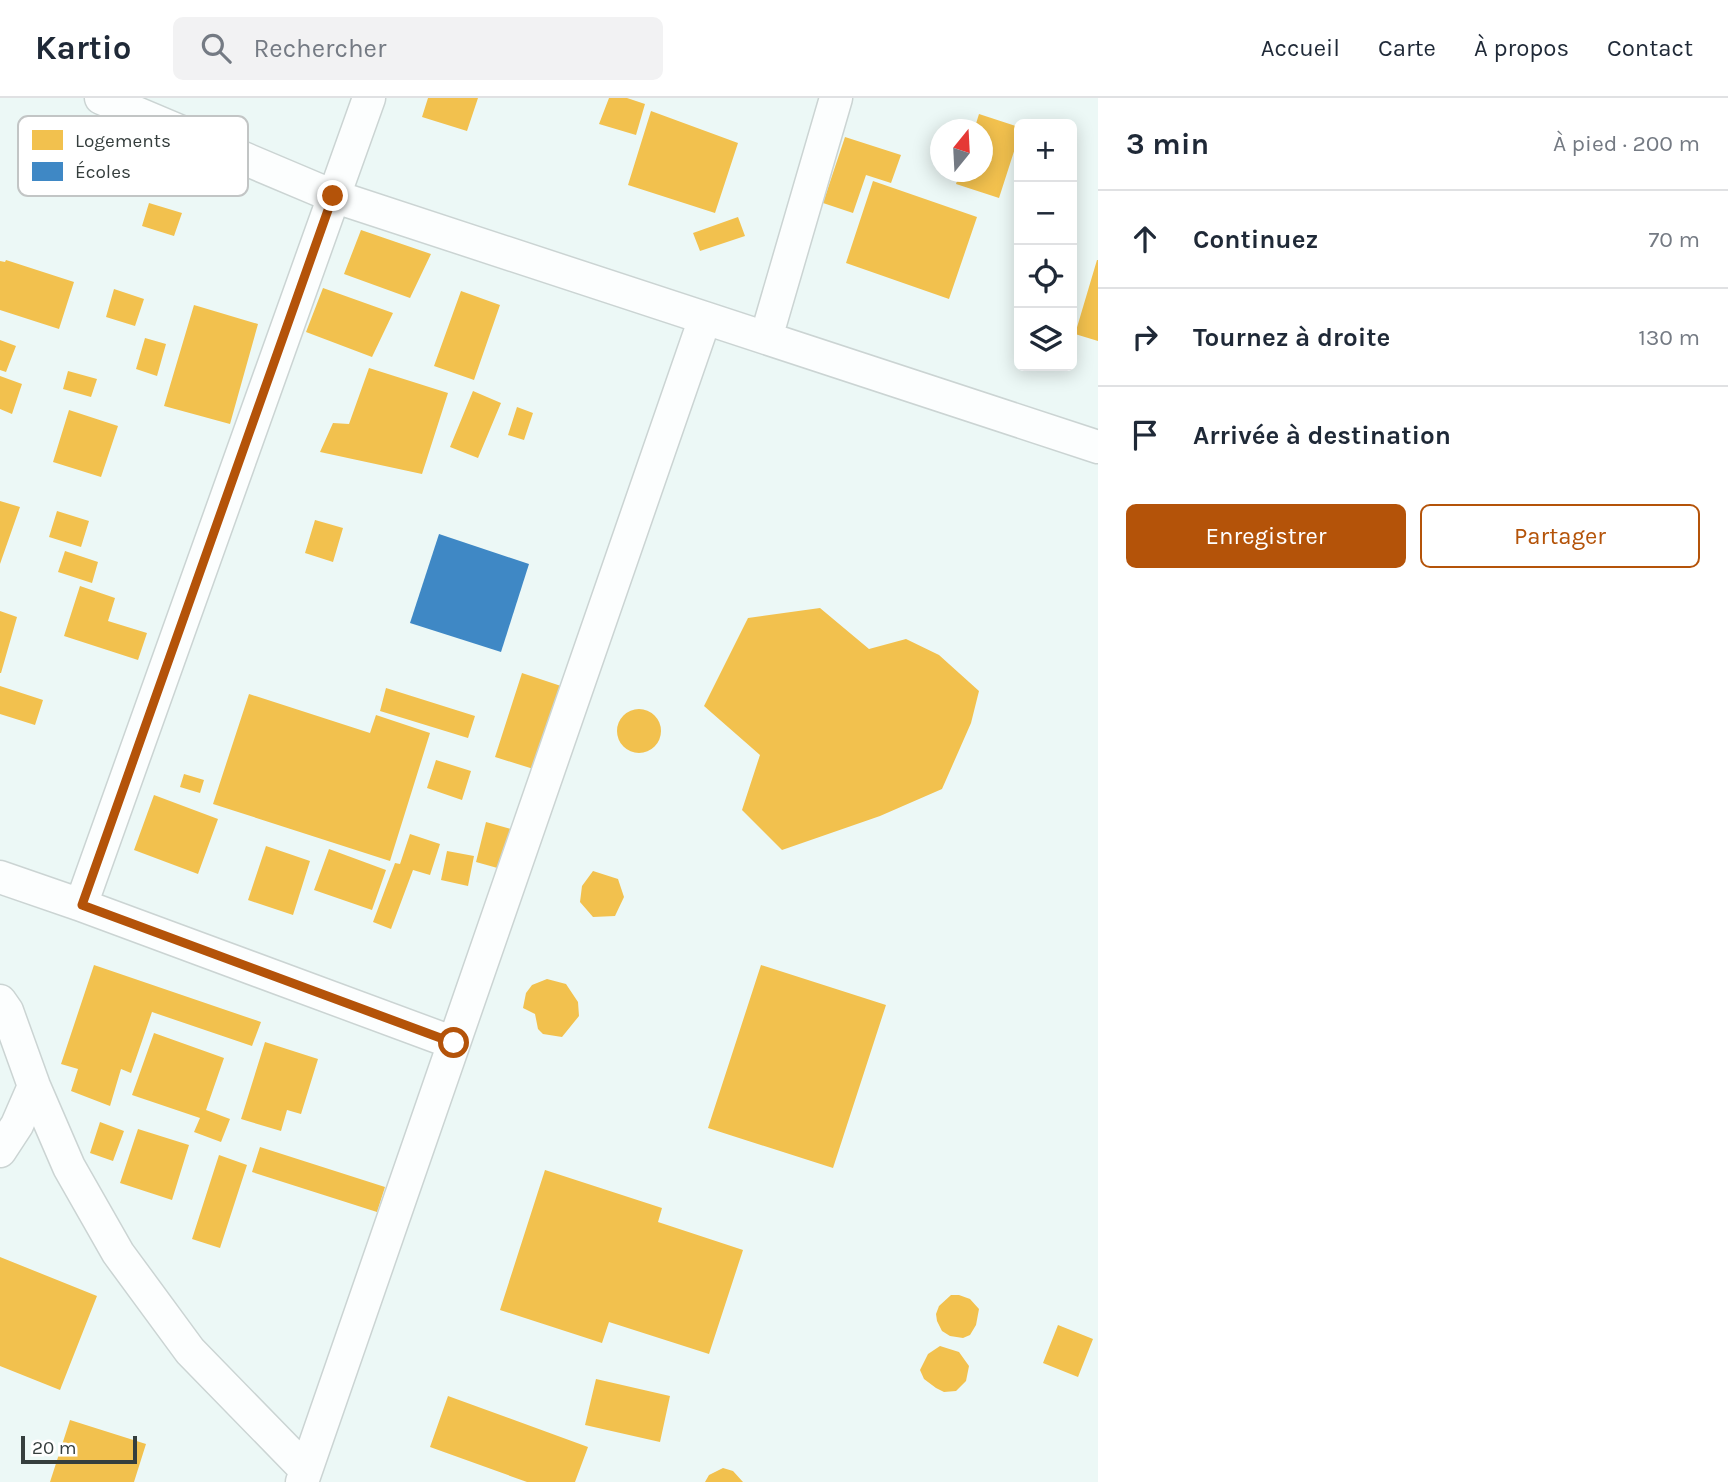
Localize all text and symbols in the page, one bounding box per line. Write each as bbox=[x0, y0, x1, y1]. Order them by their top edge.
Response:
search box bbox=[173, 17, 663, 80]
text: Kartio bbox=[35, 29, 131, 67]
icon: search bbox=[197, 29, 235, 67]
text: Rechercher bbox=[253, 33, 386, 64]
text: Accueil bbox=[1261, 34, 1340, 62]
text: Carte bbox=[1378, 34, 1436, 62]
text: À propos bbox=[1474, 34, 1569, 62]
text: Contact bbox=[1607, 34, 1693, 62]
legend bbox=[18, 116, 248, 196]
north arrow bbox=[930, 119, 993, 182]
map controls bbox=[1014, 119, 1077, 371]
button: + bbox=[1014, 119, 1077, 182]
text: 3 min bbox=[1126, 126, 1209, 162]
text: Logements bbox=[75, 130, 171, 152]
text: À pied · 200 m bbox=[1553, 130, 1700, 157]
text: Écoles bbox=[75, 160, 131, 183]
route end bbox=[317, 180, 348, 211]
button: − bbox=[1014, 182, 1077, 245]
icon: ahead bbox=[1126, 220, 1164, 258]
text: Continuez bbox=[1193, 224, 1318, 255]
text: 70 m bbox=[1649, 226, 1700, 253]
button: locate bbox=[1014, 245, 1077, 308]
button: layers bbox=[1014, 308, 1077, 371]
icon: right bbox=[1126, 318, 1164, 356]
text: Tournez à droite bbox=[1193, 322, 1390, 353]
text: 130 m bbox=[1638, 324, 1700, 351]
icon: arrive bbox=[1126, 416, 1164, 454]
text: Arrivée à destination bbox=[1193, 420, 1451, 451]
button: Enregistrer bbox=[1126, 504, 1406, 568]
button: Partager bbox=[1420, 504, 1700, 568]
route start bbox=[438, 1027, 469, 1058]
scale bar bbox=[21, 1433, 136, 1465]
text: 20 m bbox=[32, 1437, 77, 1459]

